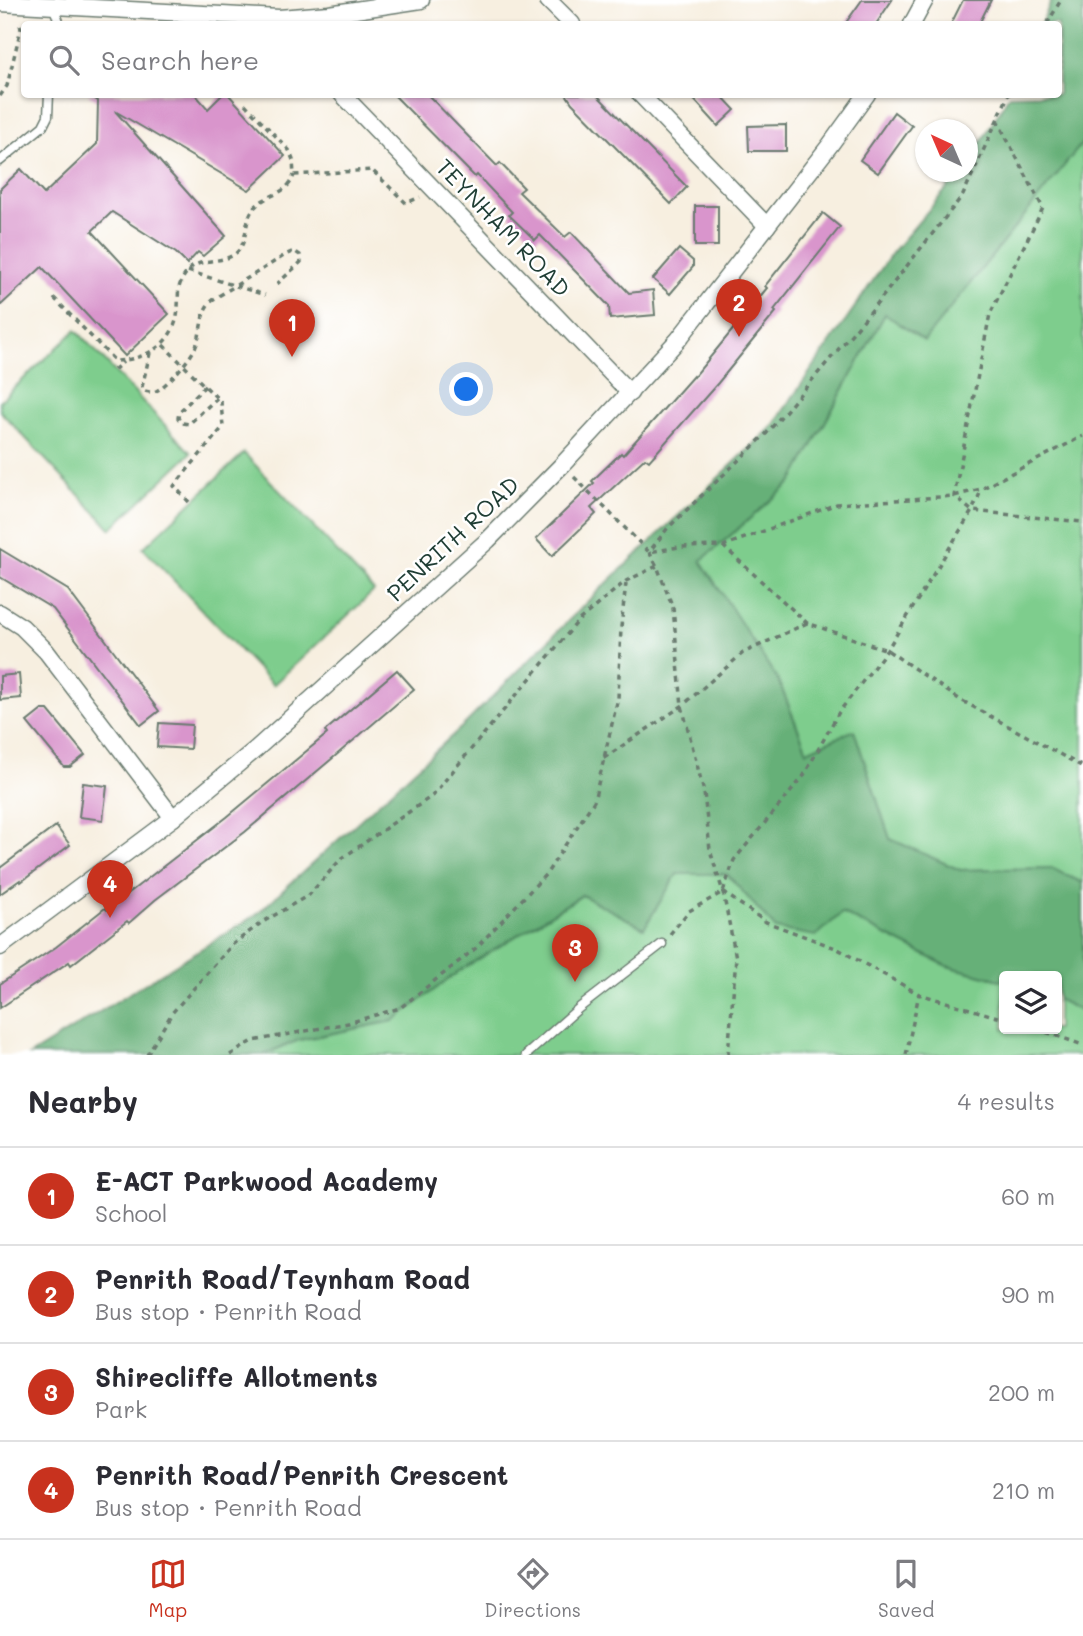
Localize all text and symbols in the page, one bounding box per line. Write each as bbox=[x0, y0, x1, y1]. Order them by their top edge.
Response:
search box bbox=[21, 21, 1062, 98]
icon: search bbox=[45, 41, 83, 79]
text: Search here bbox=[101, 43, 259, 77]
north arrow bbox=[915, 119, 978, 182]
street label: TEYNHAM ROAD bbox=[430, 152, 577, 303]
pin: 2 bbox=[716, 279, 762, 337]
pin: 1 bbox=[269, 299, 315, 357]
your location bbox=[449, 372, 483, 406]
street label: PENRITH ROAD bbox=[380, 469, 525, 607]
pin: 4 bbox=[87, 860, 133, 918]
pin: 3 bbox=[552, 924, 598, 982]
map controls bbox=[999, 971, 1062, 1034]
button: layers bbox=[999, 971, 1062, 1034]
text: Nearby bbox=[28, 1081, 138, 1121]
text: 4 results bbox=[958, 1086, 1055, 1116]
text: E-ACT Parkwood Academy bbox=[95, 1164, 438, 1198]
text: 1 bbox=[46, 1181, 56, 1211]
text: 60 m bbox=[1001, 1181, 1055, 1211]
text: School bbox=[95, 1198, 168, 1228]
text: Penrith Road/Teynham Road bbox=[95, 1262, 470, 1296]
text: 2 bbox=[45, 1279, 57, 1309]
text: 90 m bbox=[1002, 1279, 1055, 1309]
text: Bus stop · Penrith Road bbox=[95, 1296, 362, 1326]
text: Shirecliffe Allotments bbox=[95, 1360, 378, 1394]
text: 3 bbox=[44, 1377, 58, 1407]
text: 200 m bbox=[988, 1377, 1055, 1407]
text: Park bbox=[95, 1394, 147, 1424]
text: Penrith Road/Penrith Crescent bbox=[95, 1458, 508, 1492]
text: 4 bbox=[44, 1475, 58, 1505]
text: 210 m bbox=[992, 1475, 1055, 1505]
text: Bus stop · Penrith Road bbox=[95, 1492, 362, 1522]
tab: Map bbox=[149, 1555, 187, 1622]
tab: Directions bbox=[484, 1555, 581, 1622]
tab: Saved bbox=[878, 1555, 934, 1622]

